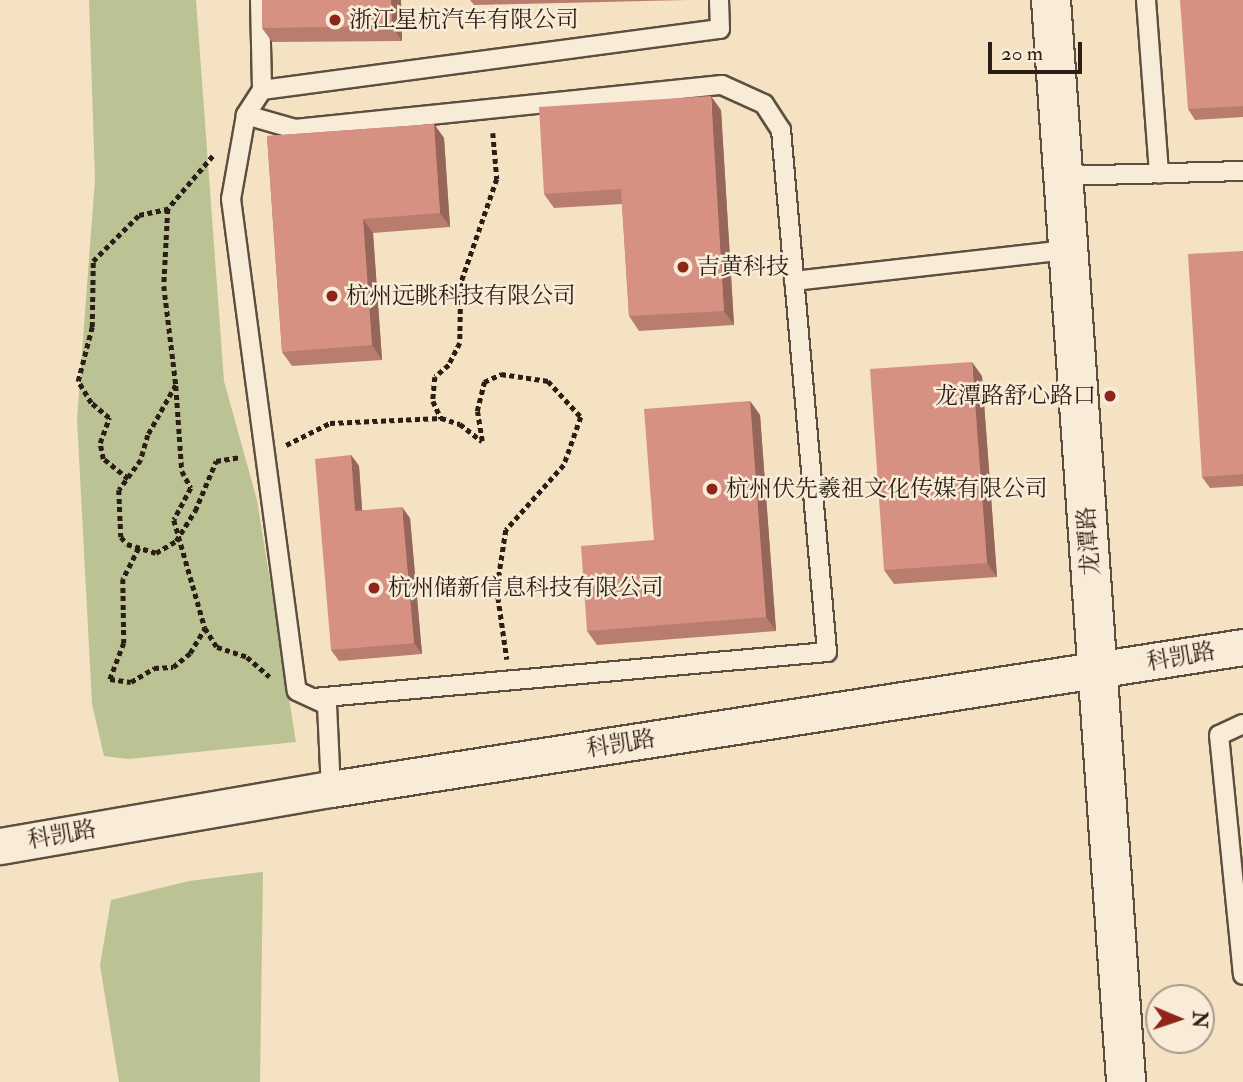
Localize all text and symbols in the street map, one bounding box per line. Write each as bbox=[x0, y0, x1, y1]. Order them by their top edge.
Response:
place label: 浙江星杭汽车有限公司 bbox=[349, 6, 579, 34]
marker: 浙江星杭汽车有限公司 bbox=[327, 12, 343, 28]
scale bar bbox=[991, 28, 1086, 72]
text: 20 m bbox=[1001, 40, 1043, 67]
place label: 吉黄科技 bbox=[697, 253, 789, 281]
marker: 吉黄科技 bbox=[675, 259, 691, 275]
place label: 杭州远眺科技有限公司 bbox=[346, 282, 576, 310]
marker: 杭州远眺科技有限公司 bbox=[324, 288, 340, 304]
place label: 龙潭路舒心路口 bbox=[935, 382, 1096, 410]
marker: 龙潭路舒心路口 bbox=[1102, 388, 1118, 404]
place label: 杭州伏先羲祖文化传媒有限公司 bbox=[726, 475, 1048, 503]
marker: 杭州伏先羲祖文化传媒有限公司 bbox=[704, 481, 720, 497]
street label: 龙潭路 bbox=[1073, 506, 1105, 576]
place label: 杭州储新信息科技有限公司 bbox=[388, 574, 664, 602]
marker: 杭州储新信息科技有限公司 bbox=[366, 580, 382, 596]
street label: 科凯路 bbox=[1145, 637, 1217, 677]
street label: 科凯路 bbox=[585, 725, 657, 763]
street label: 科凯路 bbox=[26, 815, 98, 855]
north arrow bbox=[1145, 984, 1215, 1054]
text: N bbox=[1187, 1011, 1211, 1029]

